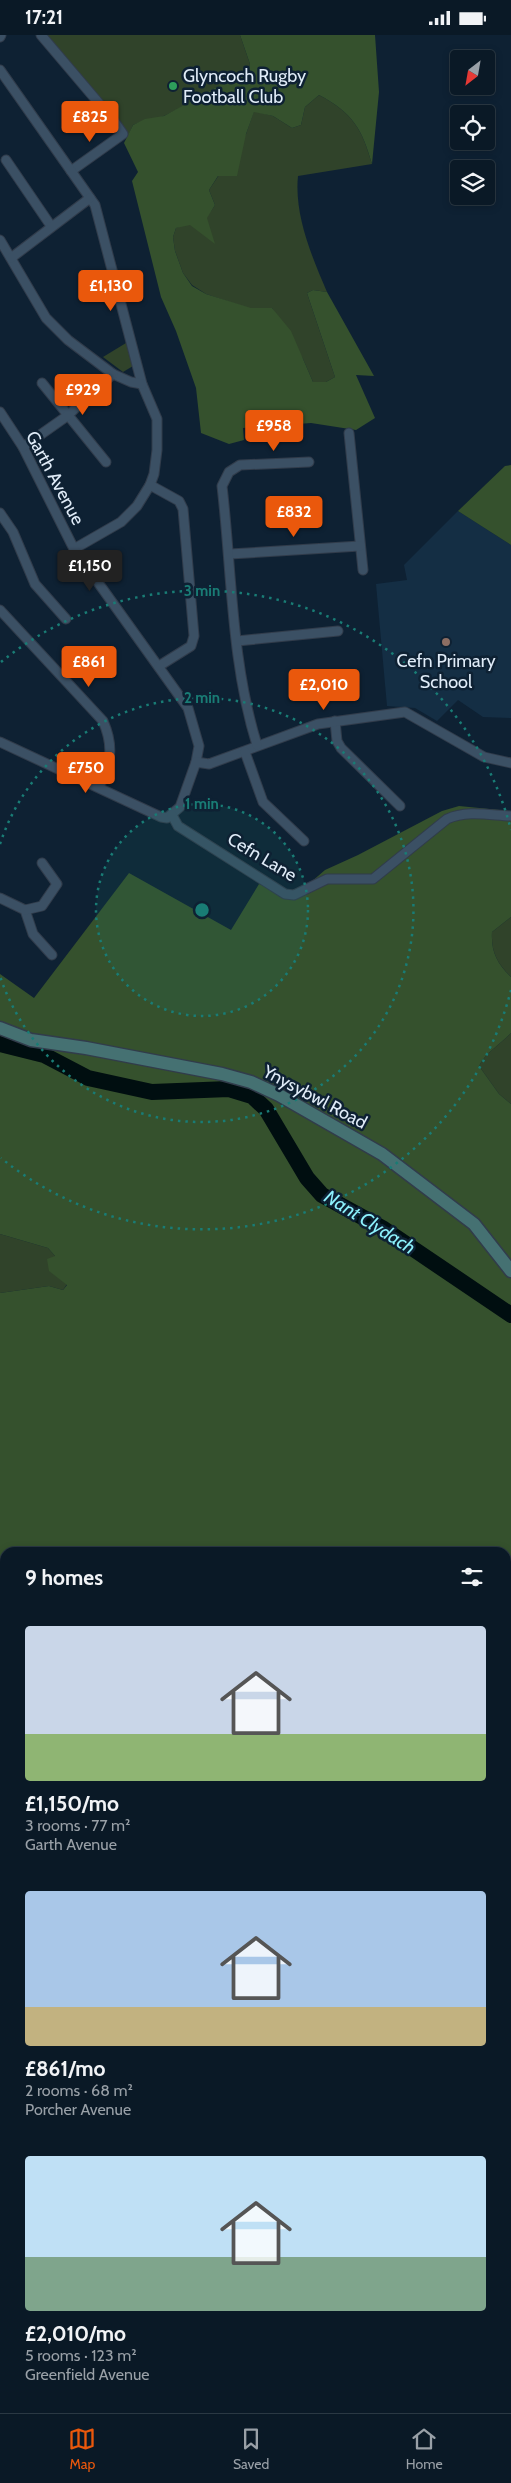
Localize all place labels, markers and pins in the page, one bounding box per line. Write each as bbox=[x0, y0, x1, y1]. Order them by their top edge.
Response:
place label: Glyncoch Rugby Football Club bbox=[183, 65, 306, 108]
marker: Glyncoch Rugby Football Club bbox=[167, 80, 179, 92]
pin: £825 bbox=[60, 101, 120, 143]
pin: £1,130 bbox=[70, 269, 152, 312]
pin: £929 bbox=[53, 373, 113, 416]
pin: £958 bbox=[244, 409, 304, 452]
pin: £832 bbox=[264, 495, 324, 538]
pin: £1,150 bbox=[49, 549, 131, 592]
marker: Cefn Primary School bbox=[440, 636, 452, 648]
pin: £861 bbox=[59, 645, 119, 688]
place label: Cefn Primary School bbox=[397, 650, 495, 693]
pin: £2,010 bbox=[283, 669, 365, 711]
pin: £750 bbox=[56, 751, 116, 794]
centre of rings bbox=[193, 901, 211, 919]

